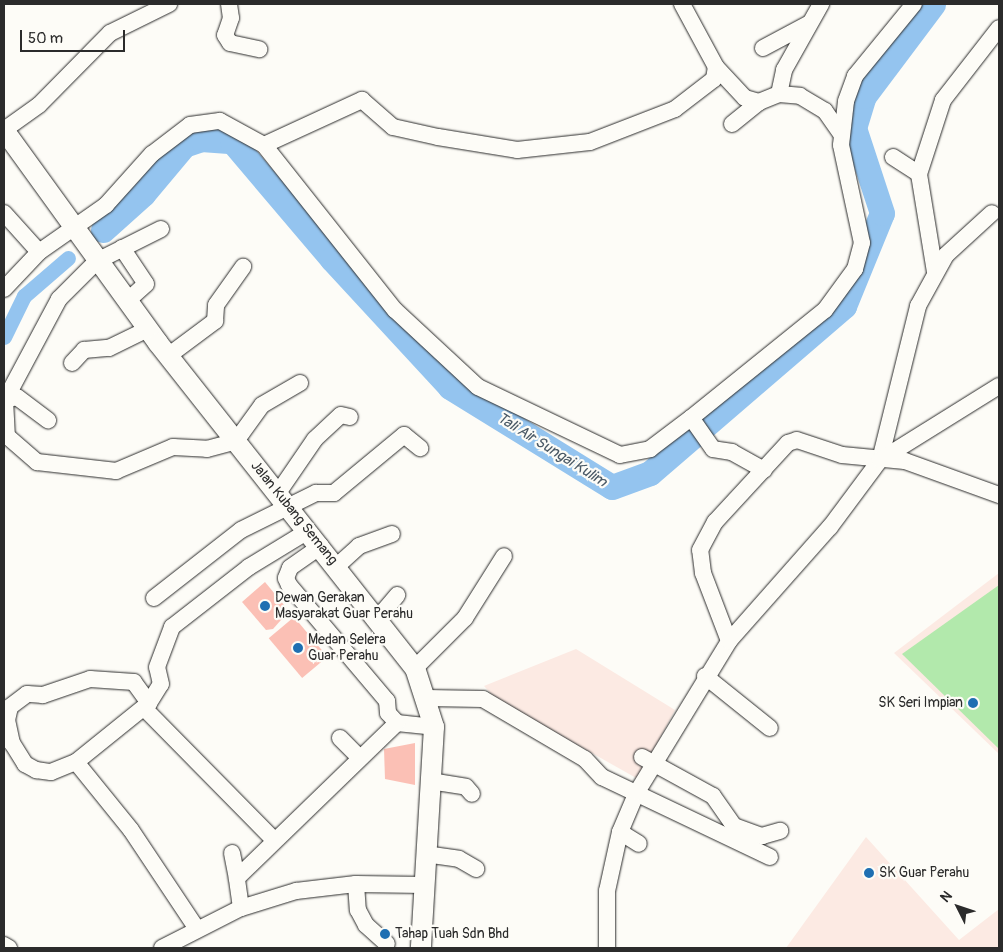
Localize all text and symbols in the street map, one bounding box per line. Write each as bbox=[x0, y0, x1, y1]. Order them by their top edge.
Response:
scale bar bbox=[22, 20, 128, 52]
text: 50 m bbox=[28, 29, 63, 48]
water label: Tali Air Sungai Kulim bbox=[494, 409, 610, 491]
street label: Jalan Kubang Semang bbox=[247, 458, 341, 568]
place label: Dewan Gerakan Masyarakat Guar Perahu bbox=[275, 590, 413, 622]
marker: Dewan Gerakan Masyarakat Guar Perahu bbox=[259, 600, 271, 612]
place label: Medan Selera Guar Perahu bbox=[308, 632, 386, 664]
marker: Medan Selera Guar Perahu bbox=[292, 642, 304, 654]
place label: SK Seri Impian bbox=[878, 695, 963, 711]
marker: SK Seri Impian bbox=[967, 697, 979, 709]
place label: SK Guar Perahu bbox=[879, 865, 969, 881]
marker: SK Guar Perahu bbox=[863, 867, 875, 879]
north arrow bbox=[933, 882, 983, 932]
text: N bbox=[937, 888, 956, 906]
place label: Tahap Tuah Sdn Bhd bbox=[395, 926, 509, 942]
marker: Tahap Tuah Sdn Bhd bbox=[379, 928, 391, 940]

